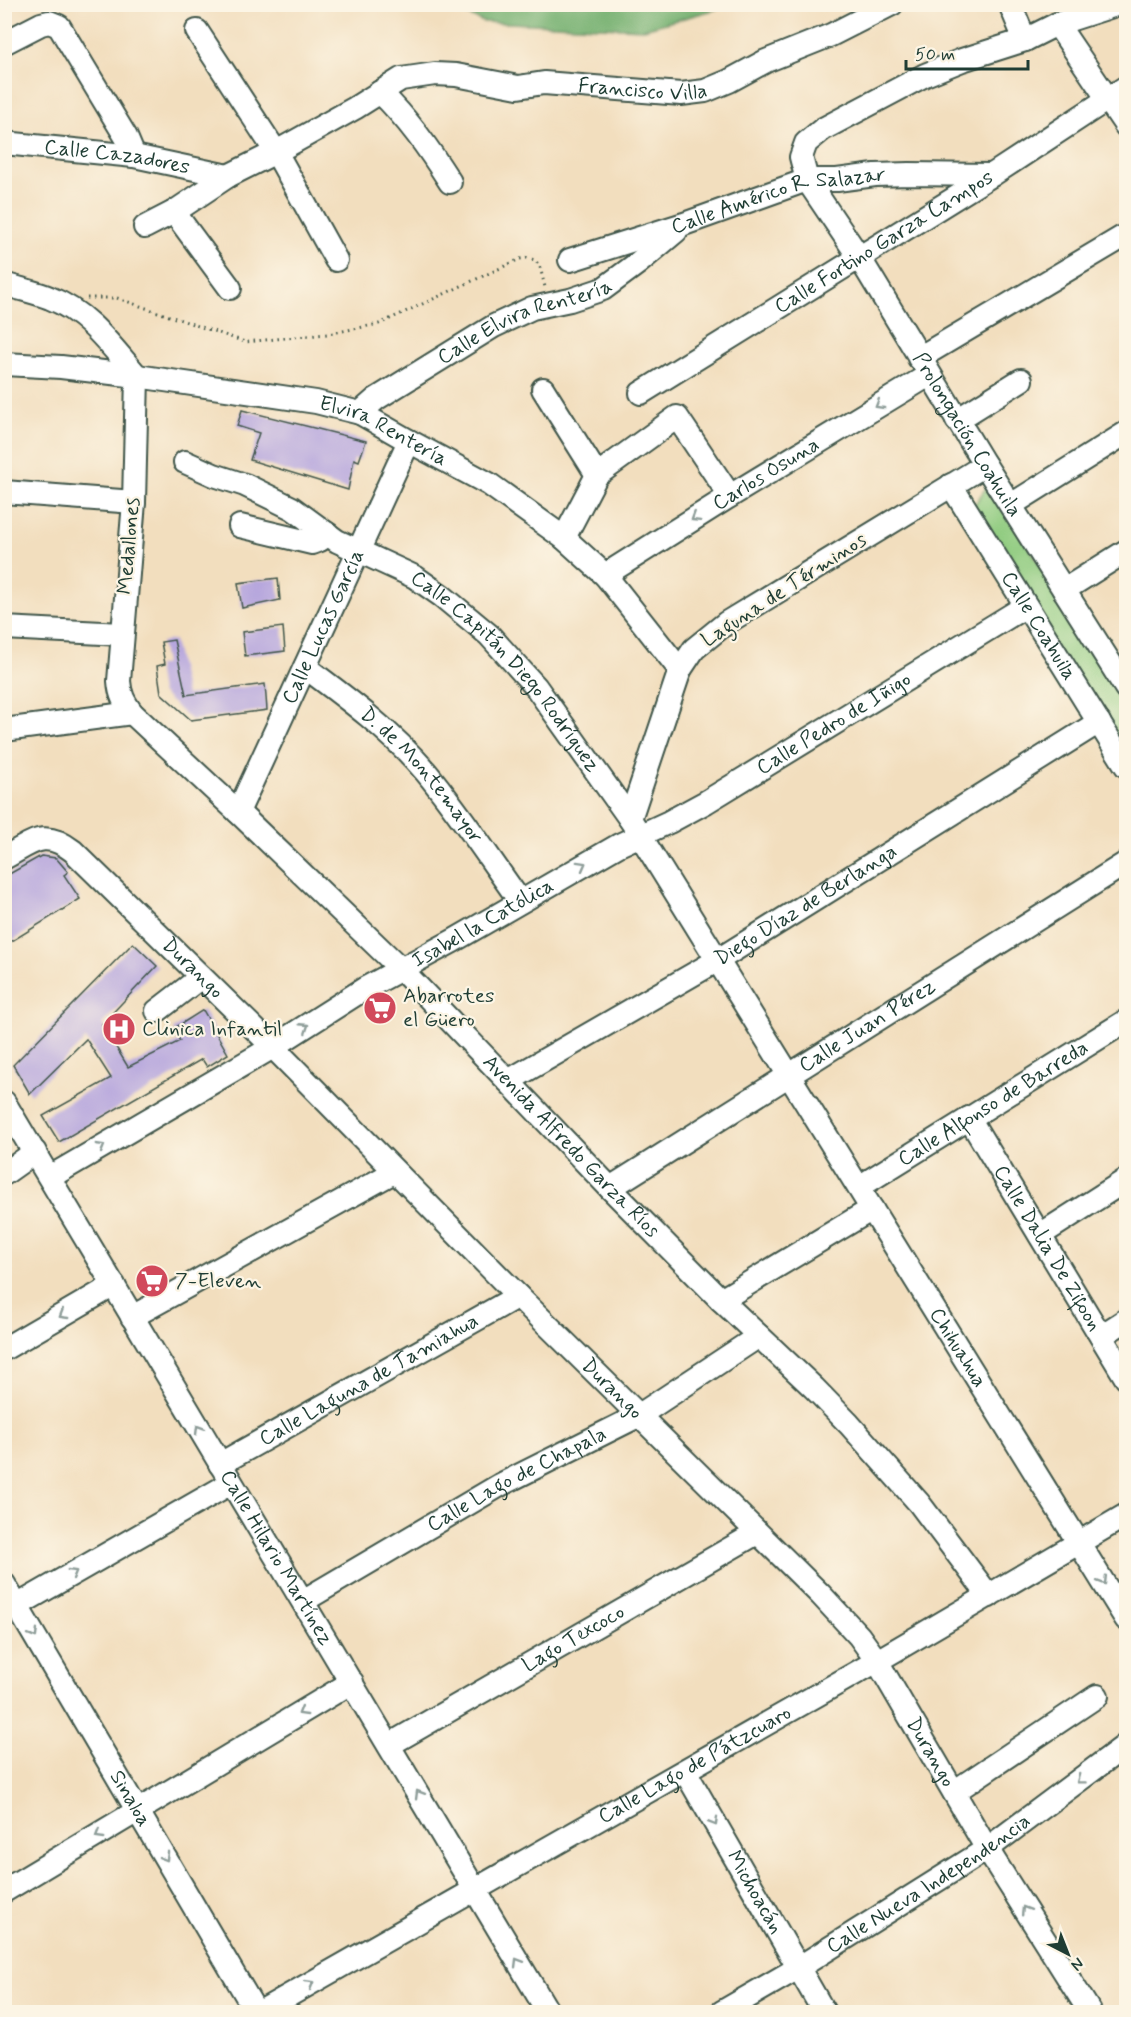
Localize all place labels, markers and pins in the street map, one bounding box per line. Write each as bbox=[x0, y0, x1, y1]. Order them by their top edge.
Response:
place label: Abarrotes el Güero bbox=[403, 982, 494, 1034]
supermarket icon: Abarrotes el Güero bbox=[362, 990, 398, 1026]
hospital icon: Clinica Infantil bbox=[101, 1011, 137, 1047]
place label: Clinica Infantil bbox=[142, 1015, 282, 1043]
supermarket icon: 7-Eleven bbox=[134, 1263, 170, 1299]
place label: 7-Eleven bbox=[175, 1267, 262, 1295]

